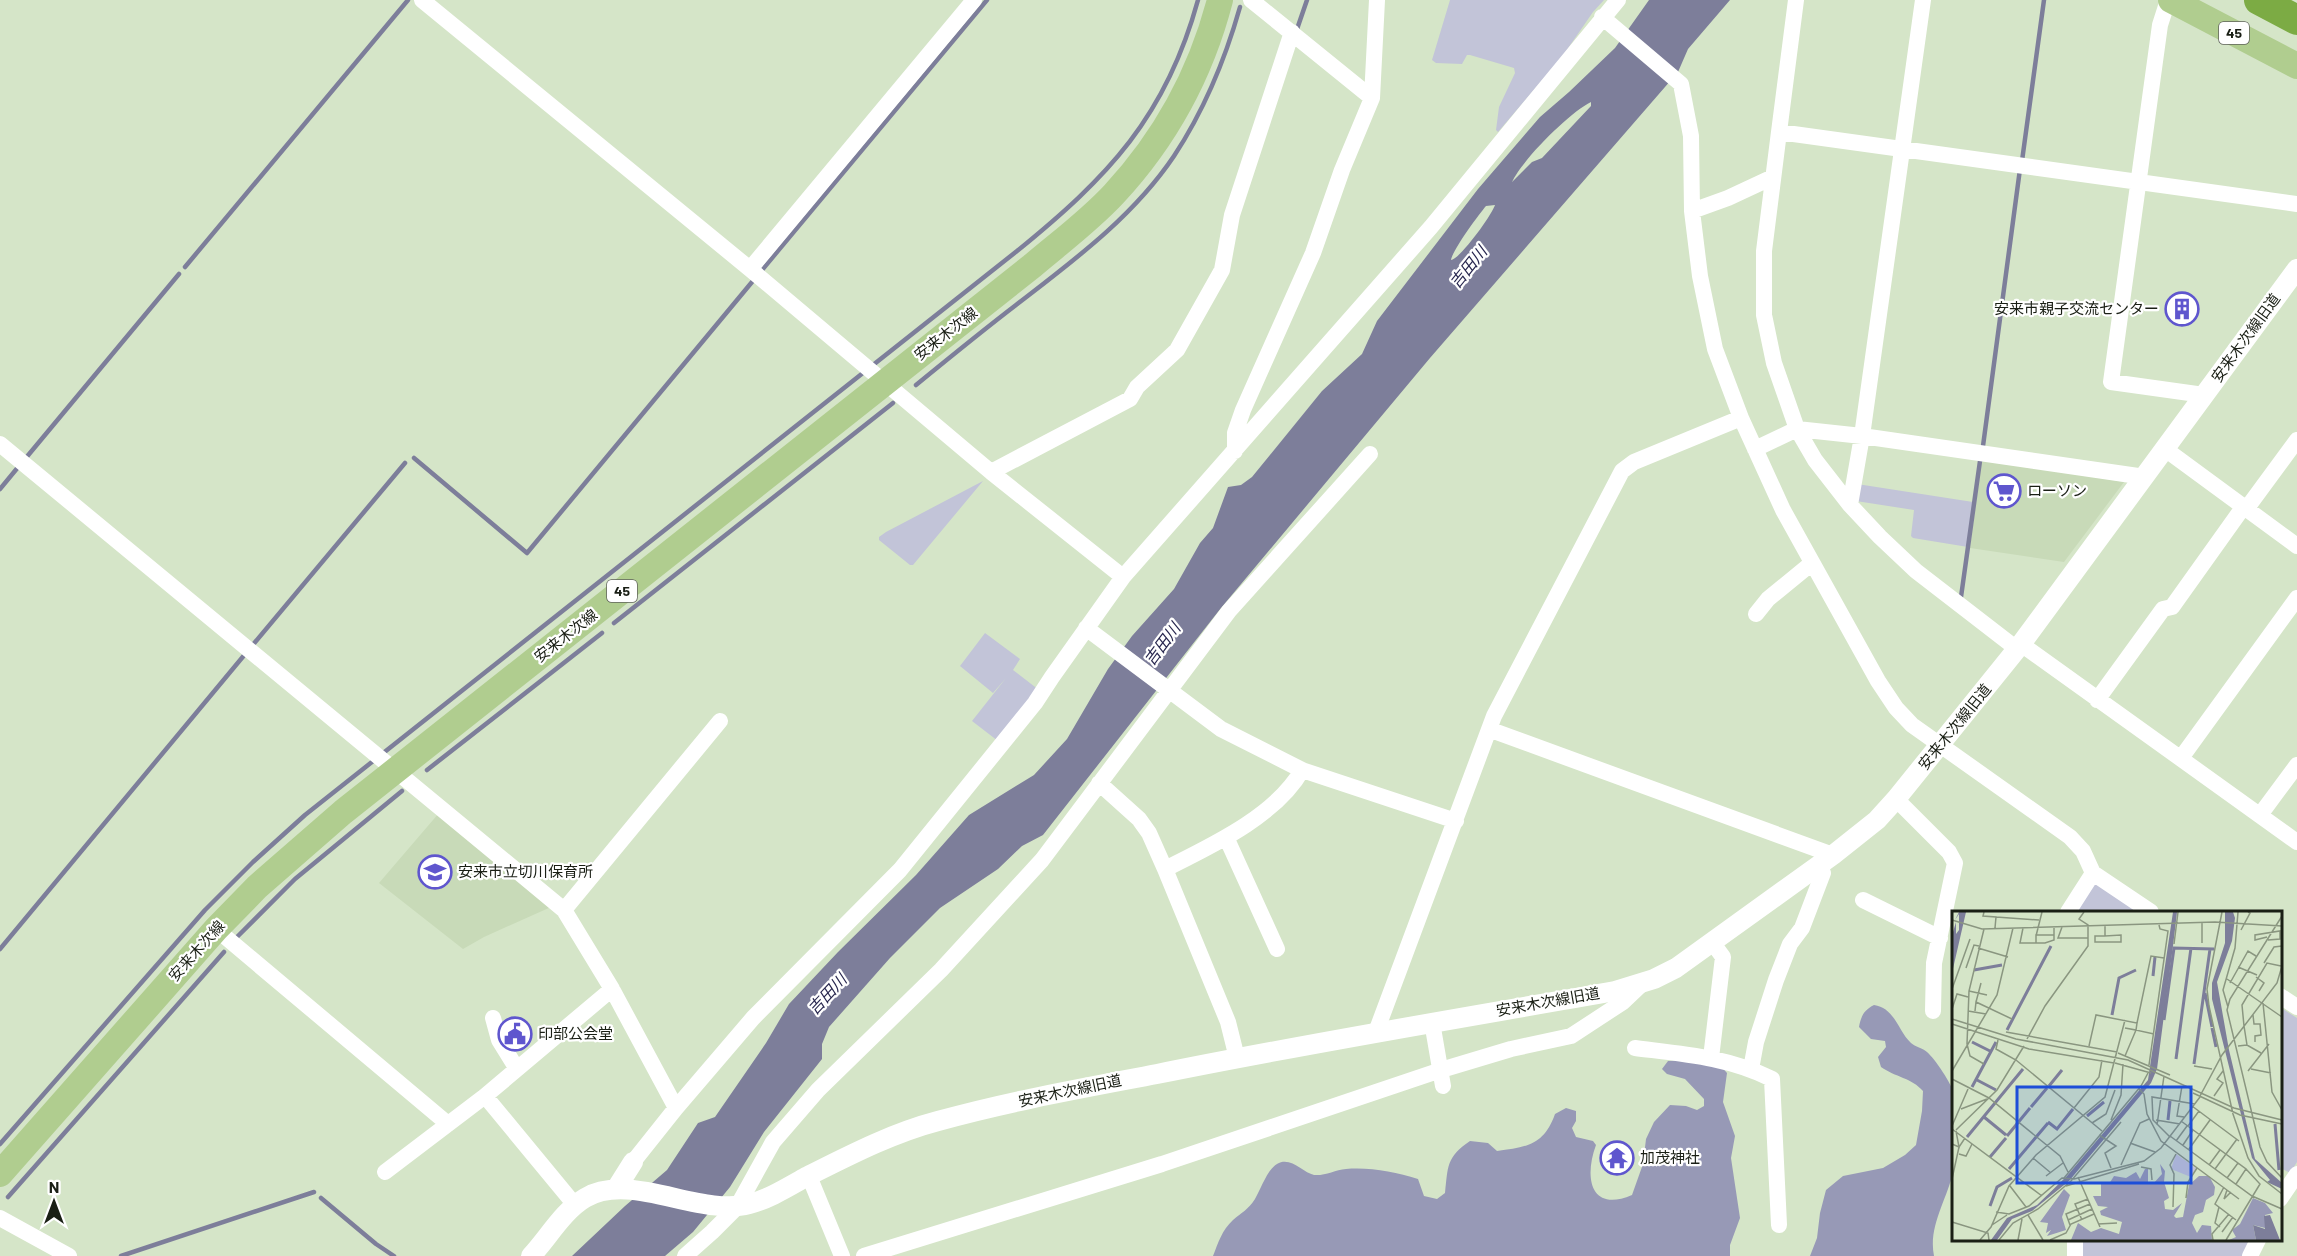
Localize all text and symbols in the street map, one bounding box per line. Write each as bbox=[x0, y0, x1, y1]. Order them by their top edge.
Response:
road number: 45 bbox=[2219, 22, 2249, 44]
water label: 吉田川 bbox=[1445, 241, 1491, 291]
street label: 安来木次線旧道 bbox=[2207, 290, 2283, 385]
building icon: 安来市親子交流センター bbox=[2164, 291, 2200, 327]
place label: 安来市親子交流センター bbox=[1994, 299, 2159, 317]
street label: 安来木次線 bbox=[910, 303, 980, 363]
supermarket icon: ローソン bbox=[1986, 473, 2022, 509]
place label: ローソン bbox=[2027, 481, 2087, 499]
road number: 45 bbox=[607, 580, 637, 602]
street label: 安来木次線 bbox=[530, 605, 600, 665]
water label: 吉田川 bbox=[1140, 617, 1185, 669]
street label: 安来木次線旧道 bbox=[1914, 680, 1994, 773]
school or university icon: 安来市立切川保育所 bbox=[417, 854, 453, 890]
place label: 安来市立切川保育所 bbox=[458, 862, 593, 880]
inset map bbox=[1952, 911, 2282, 1241]
street label: 安来木次線 bbox=[164, 916, 228, 984]
water label: 吉田川 bbox=[803, 968, 851, 1018]
street label: 安来木次線旧道 bbox=[1495, 983, 1601, 1019]
public building icon: 印部公会堂 bbox=[497, 1016, 533, 1052]
place label: 印部公会堂 bbox=[538, 1024, 613, 1042]
street label: 安来木次線旧道 bbox=[1017, 1070, 1123, 1110]
temple icon: 加茂神社 bbox=[1599, 1140, 1635, 1176]
place label: 加茂神社 bbox=[1640, 1148, 1700, 1166]
north arrow bbox=[24, 1172, 84, 1232]
text: N bbox=[49, 1177, 59, 1196]

